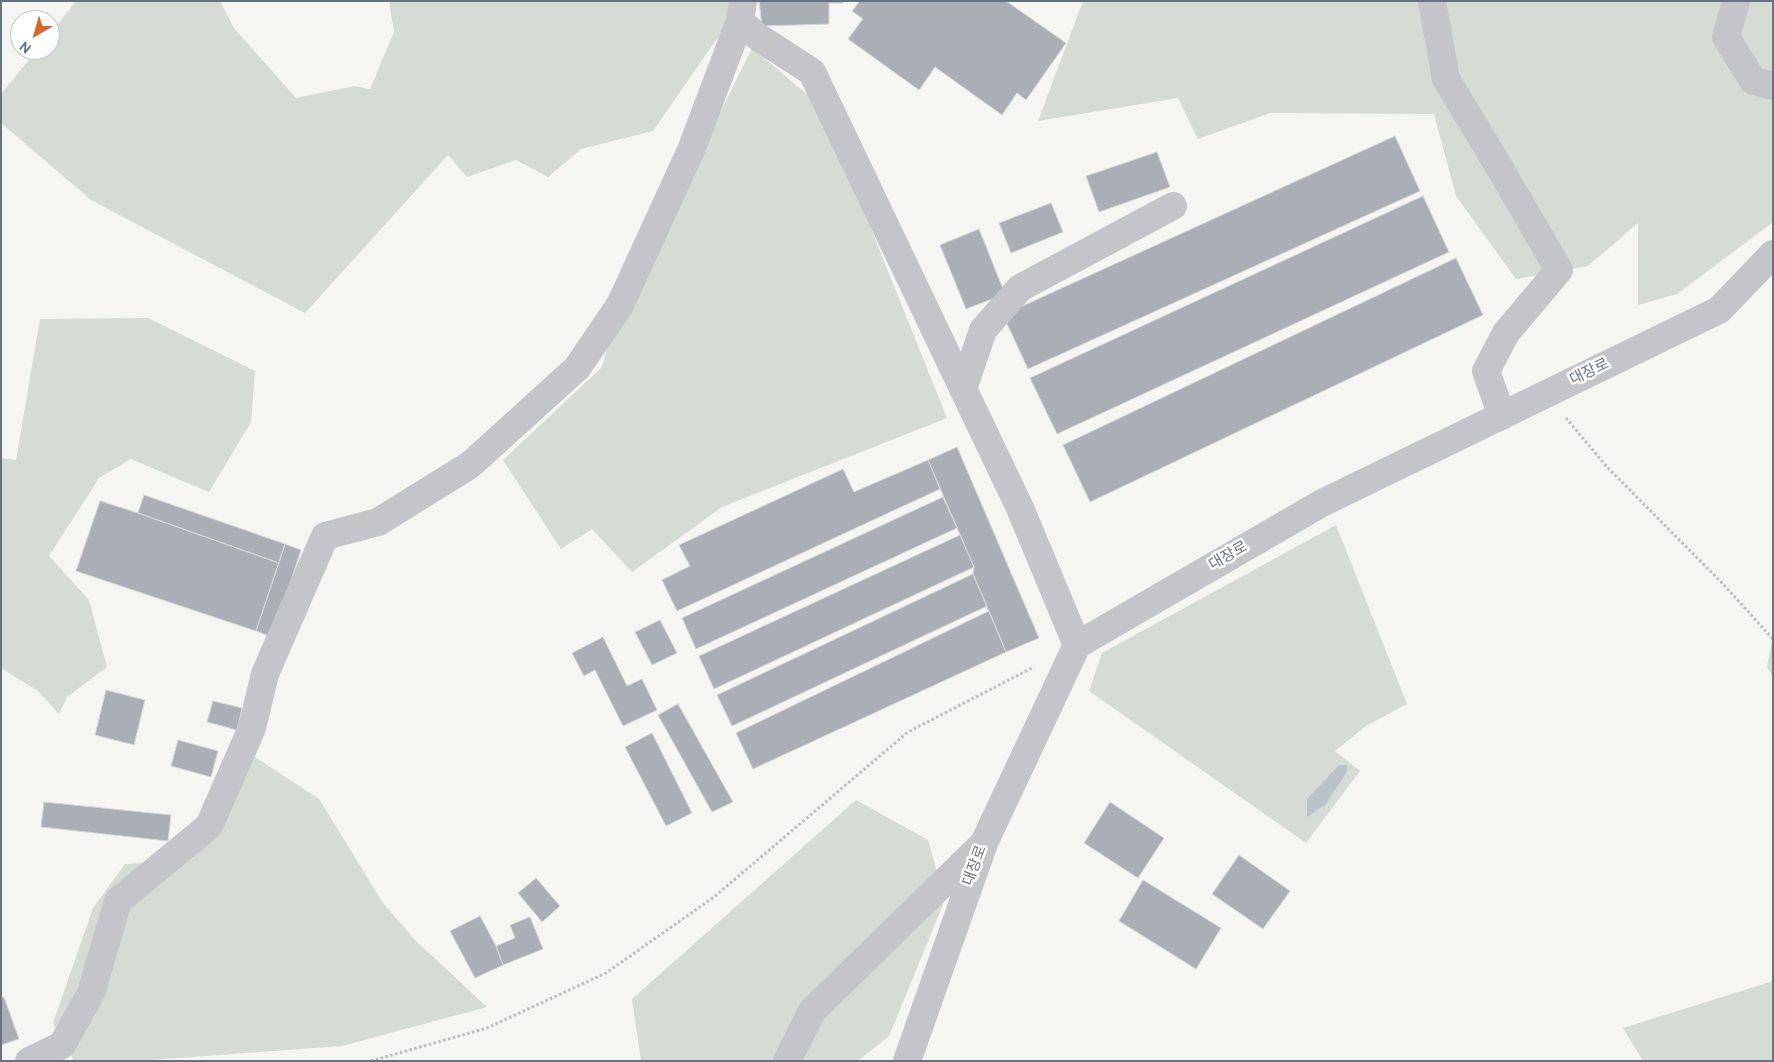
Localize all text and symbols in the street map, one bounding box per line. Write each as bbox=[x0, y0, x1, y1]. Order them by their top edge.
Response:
north arrow bbox=[10, 10, 60, 60]
text: N bbox=[17, 37, 35, 56]
street label: 대장로 bbox=[1567, 356, 1613, 390]
street label: 대장로 bbox=[1207, 539, 1251, 575]
street label: 대장로 bbox=[960, 843, 992, 889]

